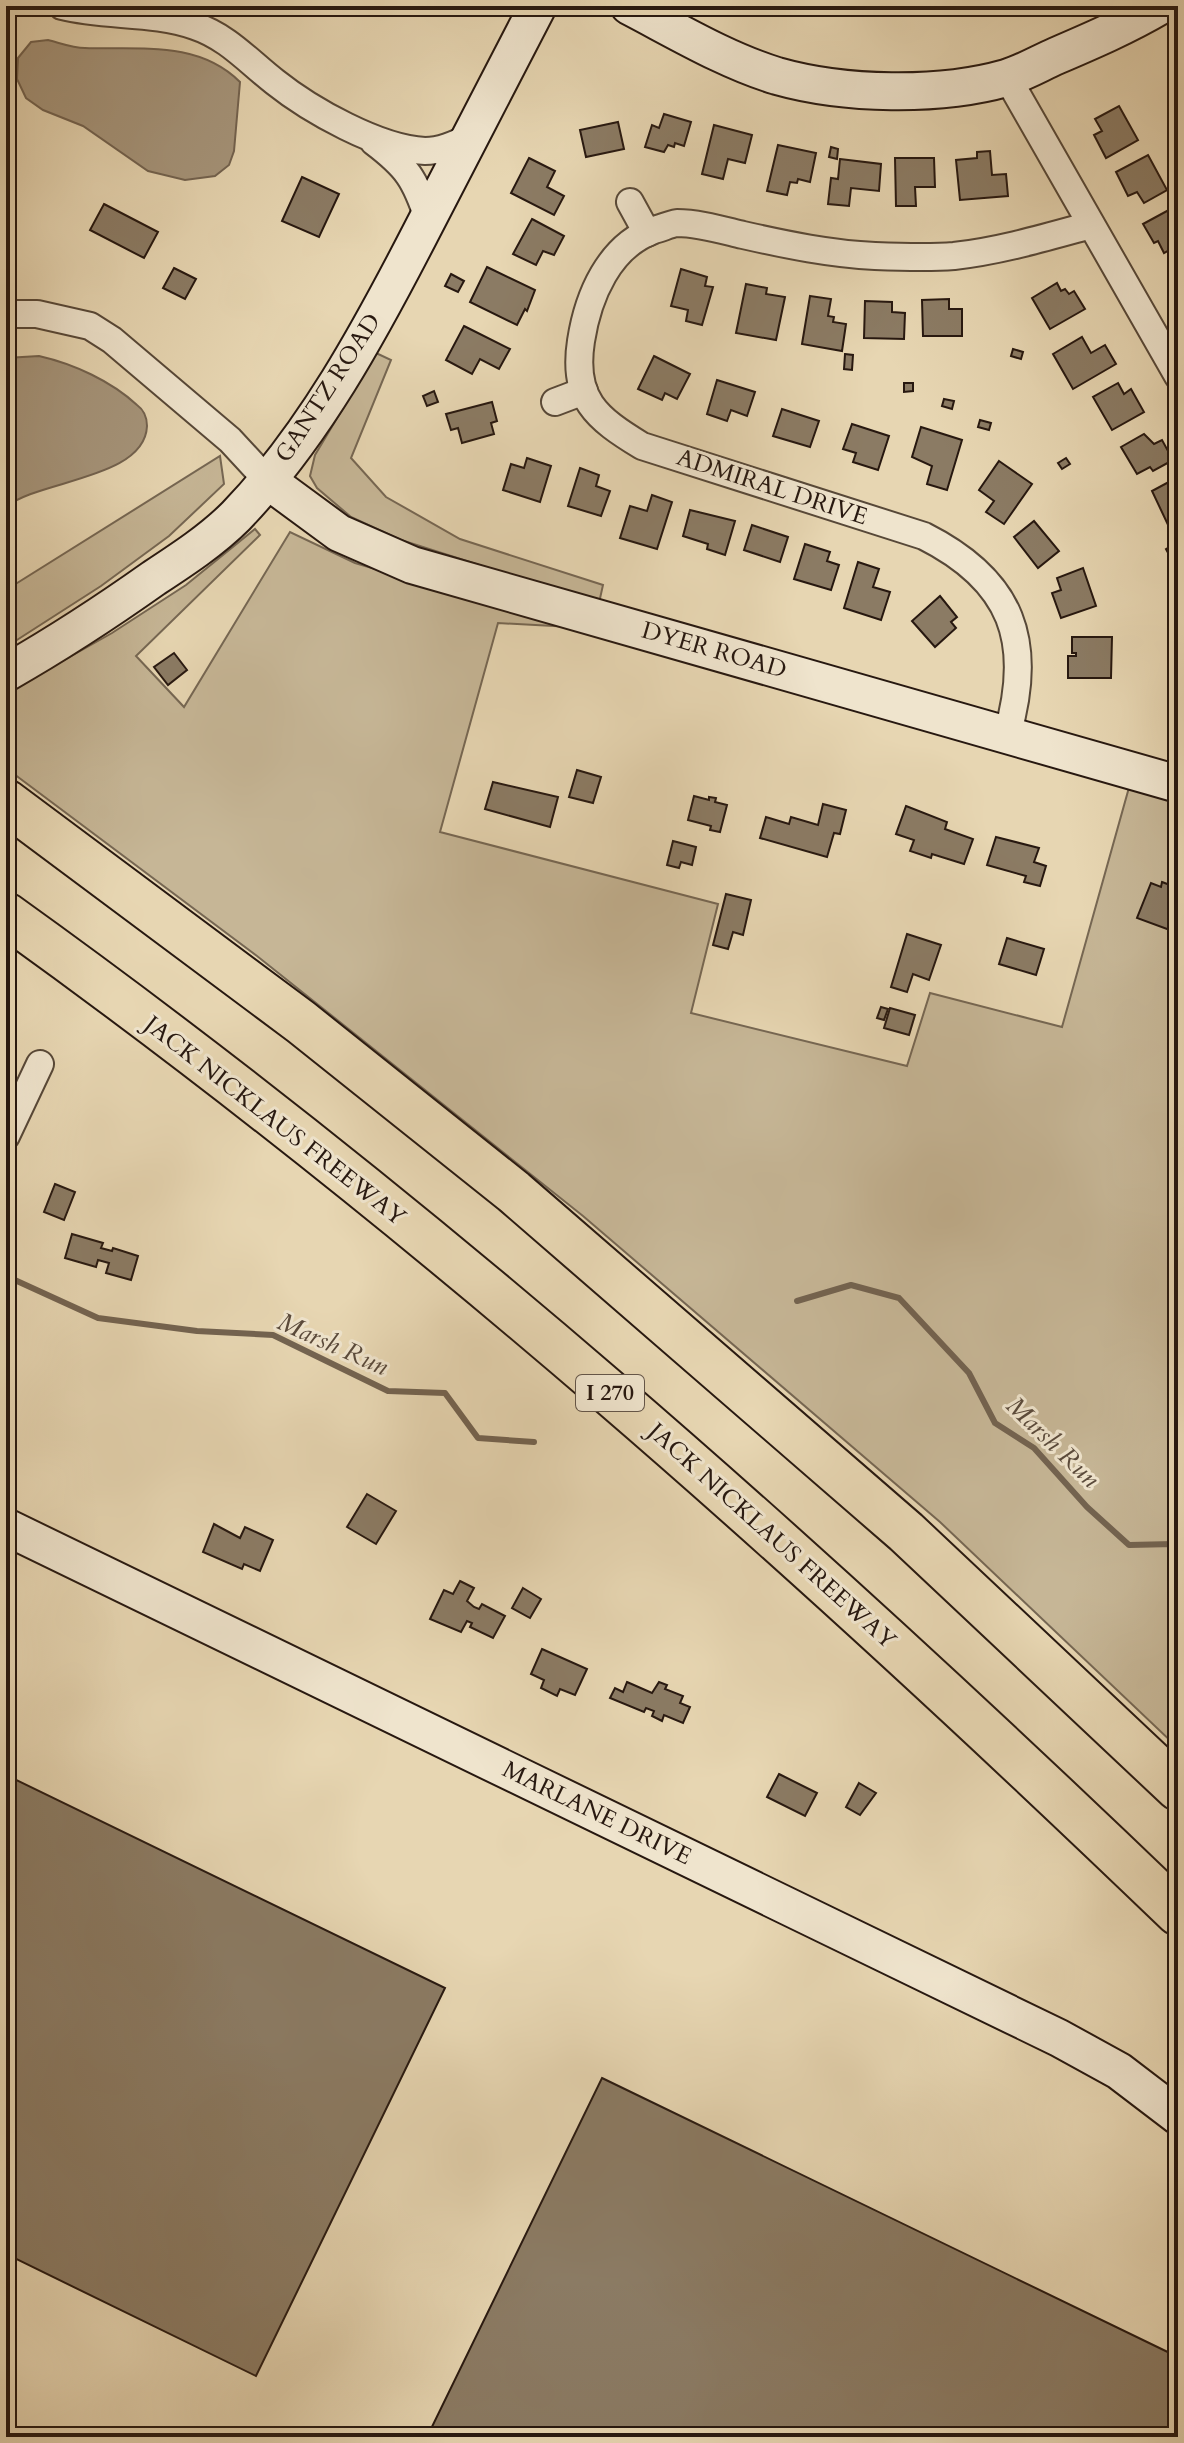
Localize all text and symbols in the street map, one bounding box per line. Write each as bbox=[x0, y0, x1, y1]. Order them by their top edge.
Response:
street label: GANTZ ROAD bbox=[267, 307, 389, 469]
street label: ADMIRAL DRIVE bbox=[672, 441, 872, 533]
street label: DYER ROAD bbox=[638, 614, 790, 686]
street label: JACK NICKLAUS FREEWAY bbox=[135, 1006, 413, 1234]
water label: Marsh Run bbox=[272, 1304, 394, 1384]
road number: I 270 bbox=[576, 1375, 644, 1411]
water label: Marsh Run bbox=[998, 1389, 1108, 1496]
street label: JACK NICKLAUS FREEWAY bbox=[638, 1413, 903, 1657]
street label: MARLANE DRIVE bbox=[497, 1753, 697, 1873]

